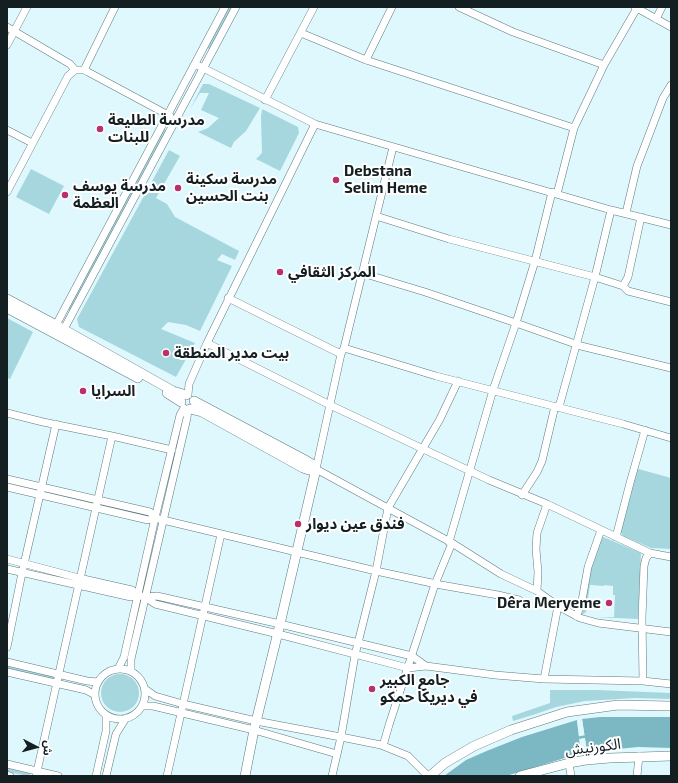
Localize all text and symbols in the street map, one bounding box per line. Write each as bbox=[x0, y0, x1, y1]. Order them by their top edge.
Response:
place label: مدرسة الطليعة للبنات bbox=[108, 111, 205, 146]
marker: مدرسة الطليعة للبنات bbox=[95, 124, 105, 134]
place label: Debstana Selim Heme bbox=[344, 162, 427, 197]
place label: مدرسة سكينة بنت الحسين bbox=[186, 170, 277, 205]
marker: Debstana Selim Heme bbox=[331, 175, 341, 185]
place label: مدرسة يوسف العظمة bbox=[73, 177, 166, 212]
marker: مدرسة سكينة بنت الحسين bbox=[173, 183, 183, 193]
marker: مدرسة يوسف العظمة bbox=[60, 190, 70, 200]
place label: المركز الثقافي bbox=[288, 263, 376, 281]
marker: المركز الثقافي bbox=[275, 267, 285, 277]
place label: بيت مدير المنطقة bbox=[174, 344, 289, 362]
marker: بيت مدير المنطقة bbox=[161, 348, 171, 358]
place label: السرايا bbox=[91, 382, 135, 400]
marker: السرايا bbox=[78, 386, 88, 396]
place label: فندق عين ديوار bbox=[306, 515, 405, 533]
marker: فندق عين ديوار bbox=[293, 519, 303, 529]
place label: Dêra Meryeme bbox=[497, 594, 601, 612]
marker: Dêra Meryeme bbox=[604, 598, 614, 608]
place label: جامع الكبير في ديريكا حمكو bbox=[380, 671, 478, 706]
marker: جامع الكبير في ديريكا حمكو bbox=[367, 684, 377, 694]
north arrow bbox=[16, 727, 56, 767]
street label: الكورنيش bbox=[564, 735, 622, 759]
text: ش bbox=[41, 740, 56, 756]

